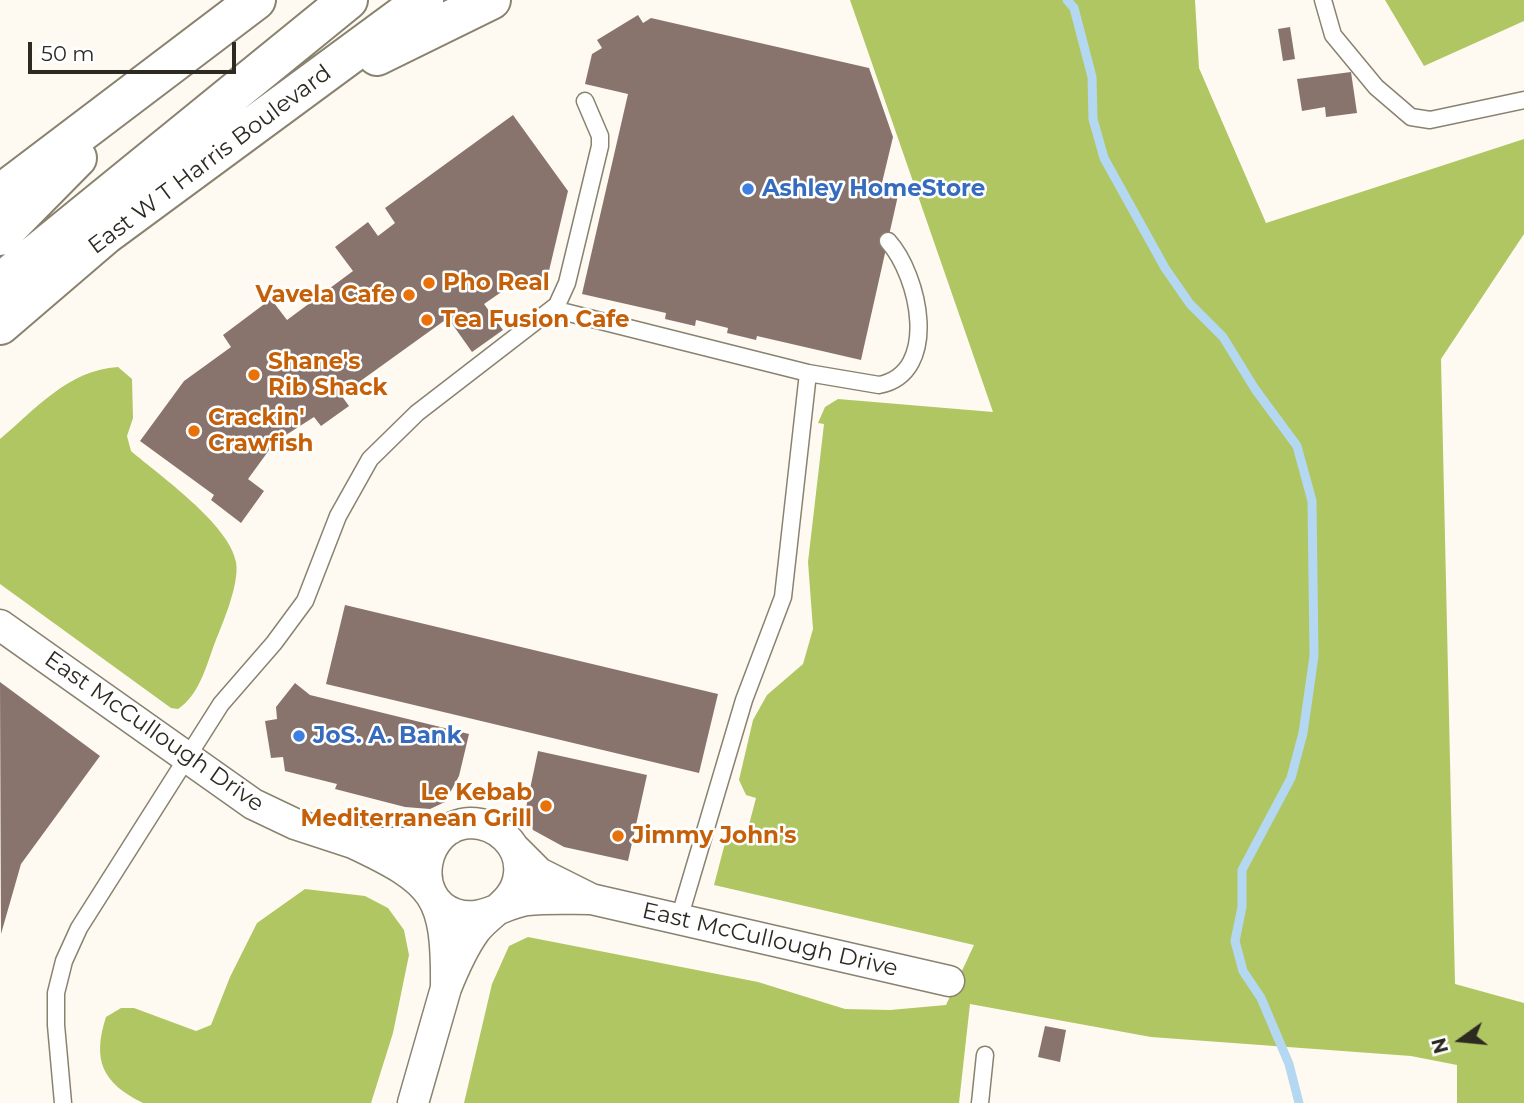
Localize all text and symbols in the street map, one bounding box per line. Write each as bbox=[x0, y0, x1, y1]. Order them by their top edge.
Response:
scale bar bbox=[32, 28, 240, 72]
text: 50 m bbox=[41, 41, 95, 66]
street label: East W T Harris Boulevard bbox=[83, 60, 337, 260]
place label: Ashley HomeStore bbox=[762, 175, 985, 203]
marker: Ashley HomeStore bbox=[740, 181, 756, 197]
place label: Pho Real bbox=[443, 269, 550, 297]
marker: Pho Real bbox=[421, 275, 437, 291]
place label: Vavela Cafe bbox=[256, 281, 395, 309]
marker: Vavela Cafe bbox=[401, 287, 417, 303]
place label: Tea Fusion Cafe bbox=[441, 306, 630, 334]
marker: Tea Fusion Cafe bbox=[419, 312, 435, 328]
place label: Shane's Rib Shack bbox=[268, 348, 388, 402]
marker: Shane's Rib Shack bbox=[246, 367, 262, 383]
place label: Crackin' Crawfish bbox=[208, 404, 313, 458]
marker: Crackin' Crawfish bbox=[186, 423, 202, 439]
street label: East McCullough Drive bbox=[39, 646, 269, 818]
place label: JoS. A. Bank bbox=[313, 722, 462, 750]
marker: JoS. A. Bank bbox=[291, 728, 307, 744]
place label: Le Kebab Mediterranean Grill bbox=[300, 779, 532, 833]
marker: Le Kebab Mediterranean Grill bbox=[538, 798, 554, 814]
place label: Jimmy John's bbox=[632, 822, 796, 850]
marker: Jimmy John's bbox=[610, 828, 626, 844]
street label: East McCullough Drive bbox=[640, 897, 900, 983]
north arrow bbox=[1426, 1005, 1496, 1075]
text: N bbox=[1427, 1035, 1453, 1056]

